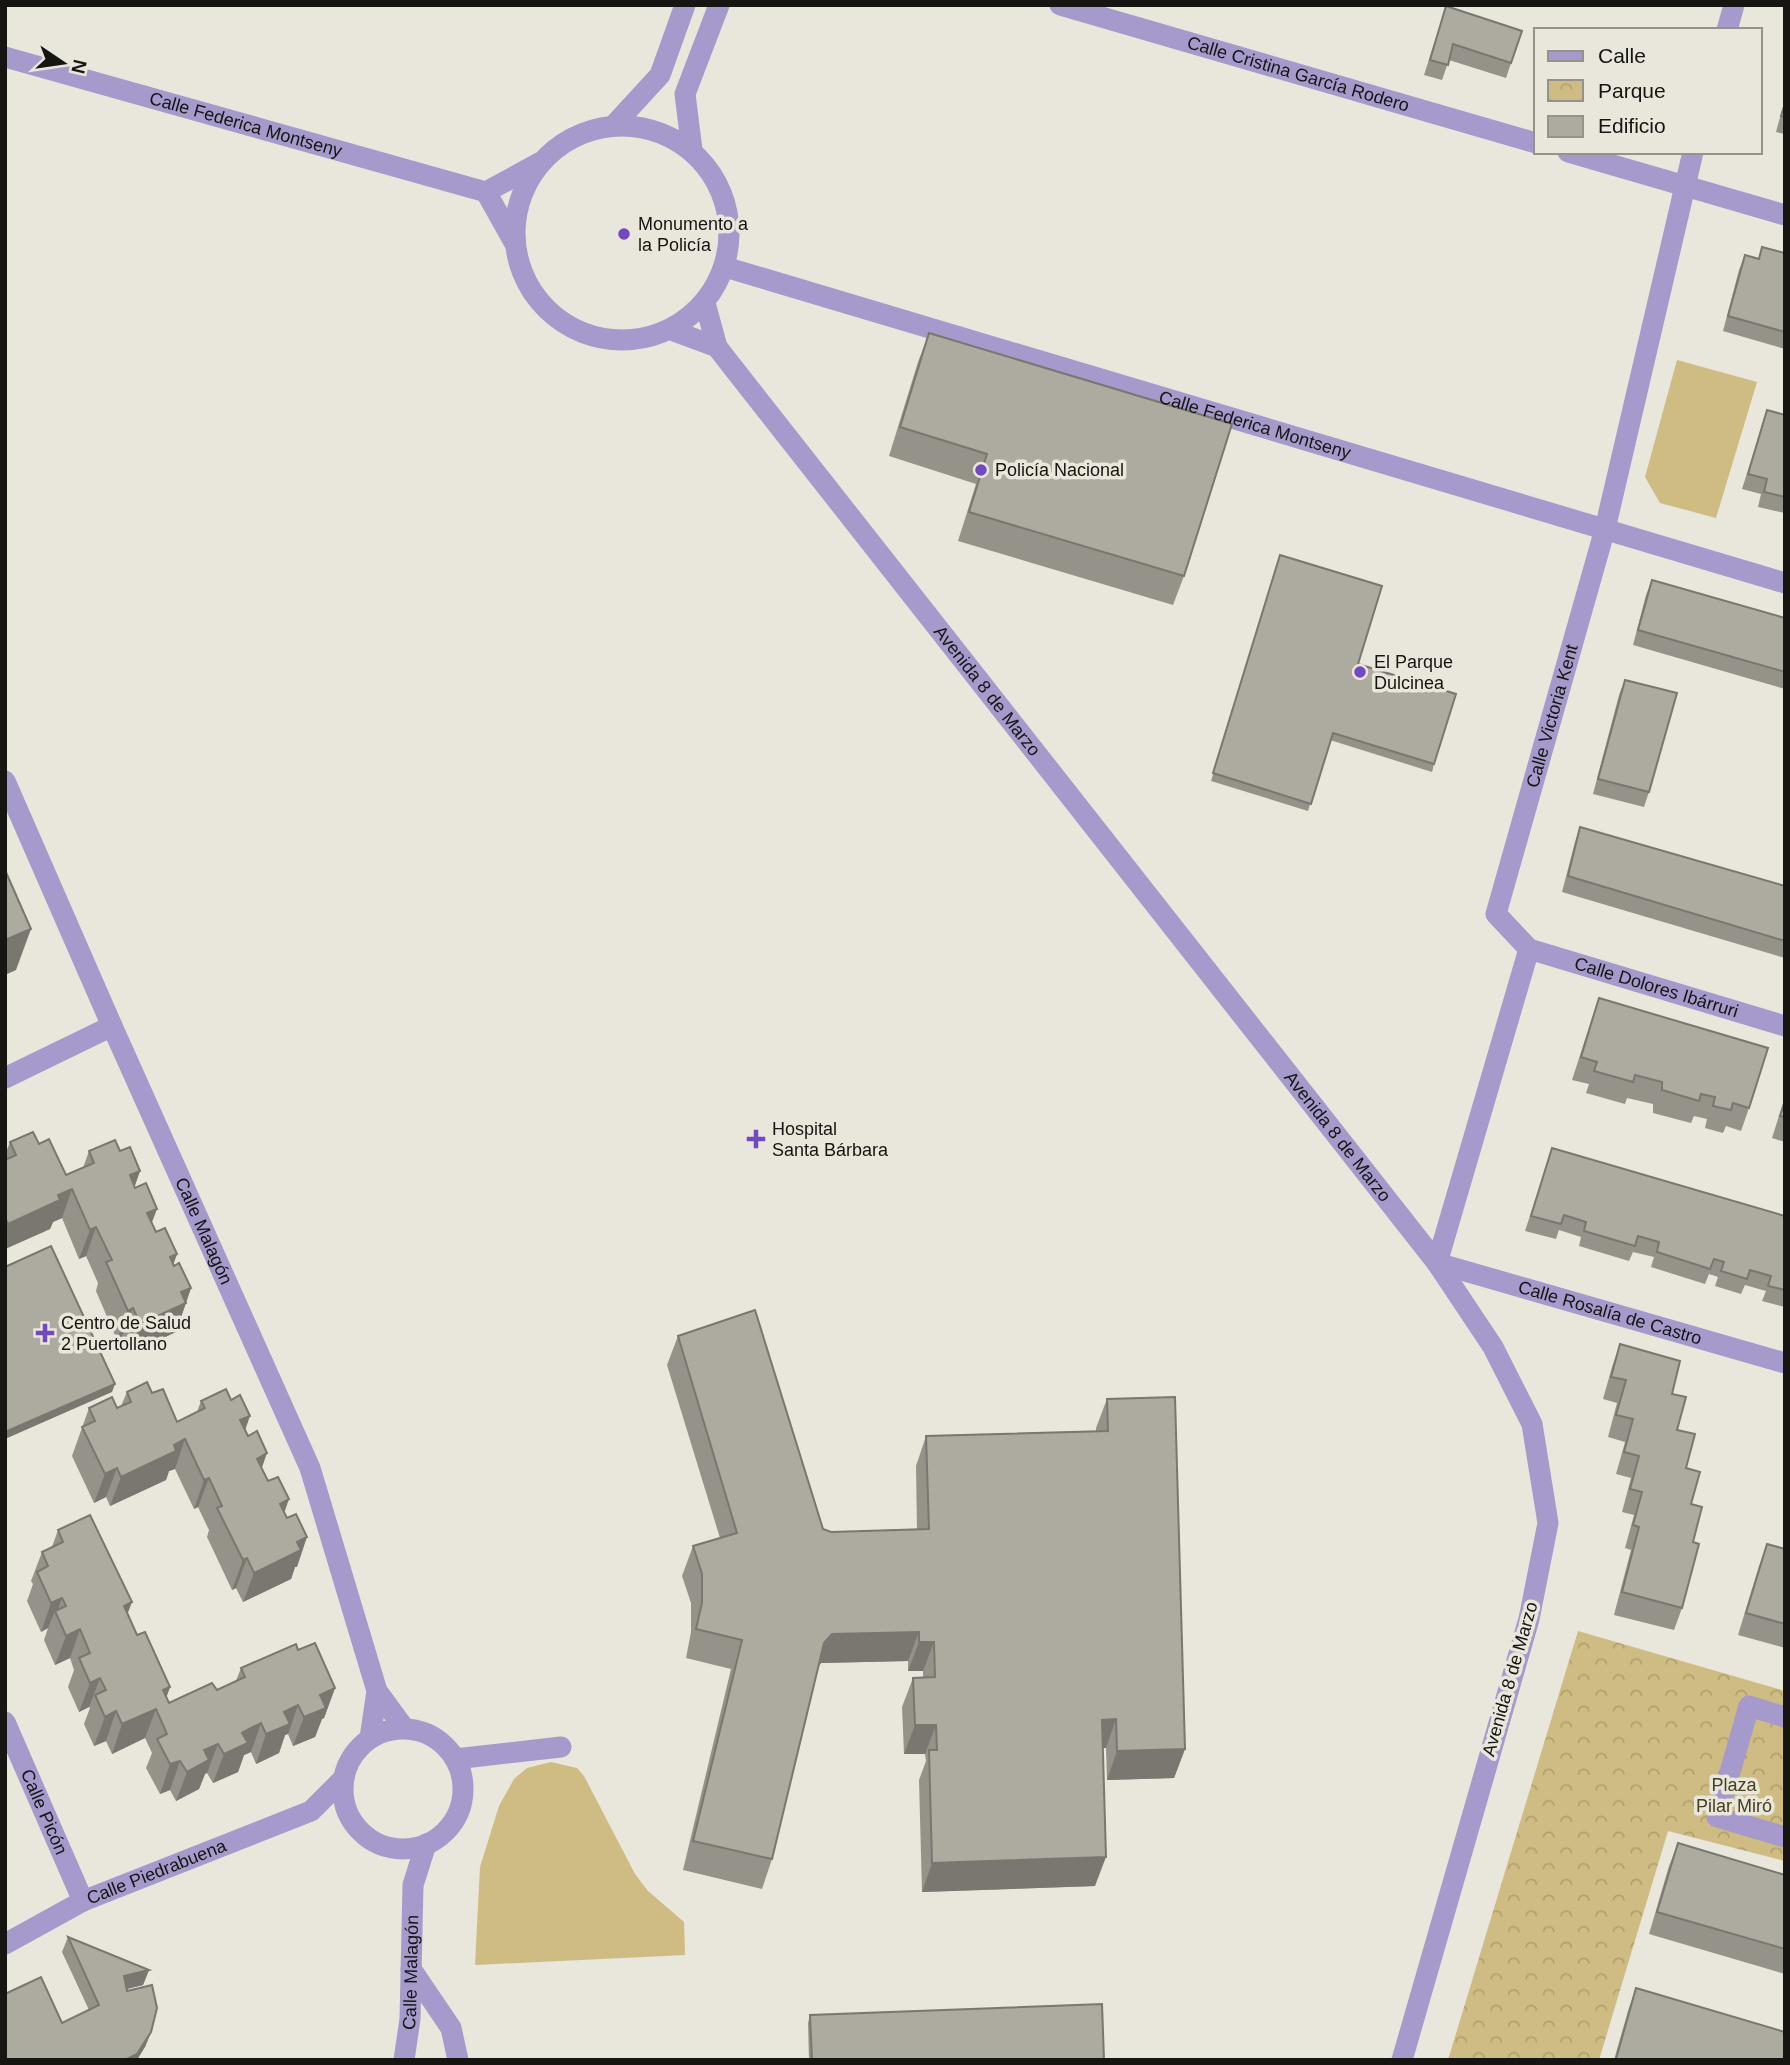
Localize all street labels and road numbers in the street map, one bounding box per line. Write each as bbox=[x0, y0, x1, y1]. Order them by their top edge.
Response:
street label: Calle Cristina García Rodero bbox=[1185, 32, 1412, 116]
street label: Calle Federica Montseny bbox=[147, 88, 344, 161]
street label: Calle Federica Montseny bbox=[1157, 387, 1353, 463]
street label: Avenida 8 de Marzo bbox=[930, 622, 1045, 760]
street label: Calle Victoria Kent bbox=[1522, 642, 1582, 790]
street label: Calle Dolores Ibárruri bbox=[1572, 953, 1741, 1021]
street label: Avenida 8 de Marzo bbox=[1280, 1068, 1395, 1206]
street label: Calle Malagón bbox=[171, 1174, 237, 1288]
street label: Calle Rosalía de Castro bbox=[1516, 1277, 1704, 1349]
street label: Avenida 8 de Marzo bbox=[1478, 1599, 1542, 1759]
street label: Calle Picón bbox=[17, 1766, 72, 1858]
street label: Calle Piedrabuena bbox=[84, 1835, 230, 1909]
street label: Calle Malagón bbox=[399, 1915, 422, 2031]

